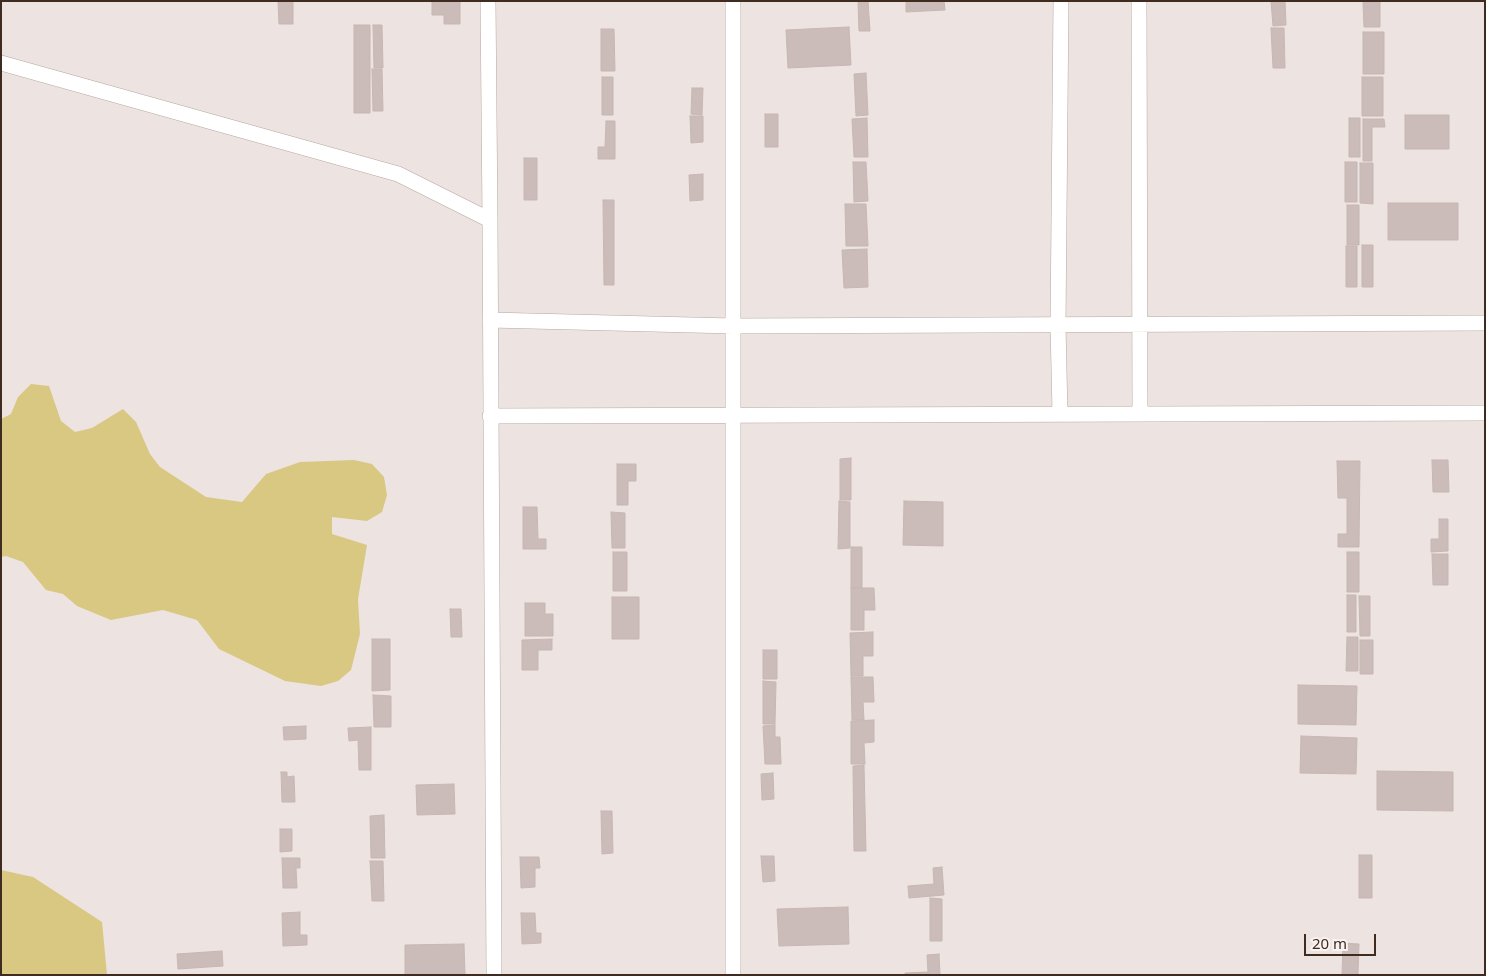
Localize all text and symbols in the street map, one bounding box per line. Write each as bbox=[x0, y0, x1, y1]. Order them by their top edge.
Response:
scale bar bbox=[1306, 924, 1378, 956]
text: 20 m bbox=[1312, 933, 1347, 953]

